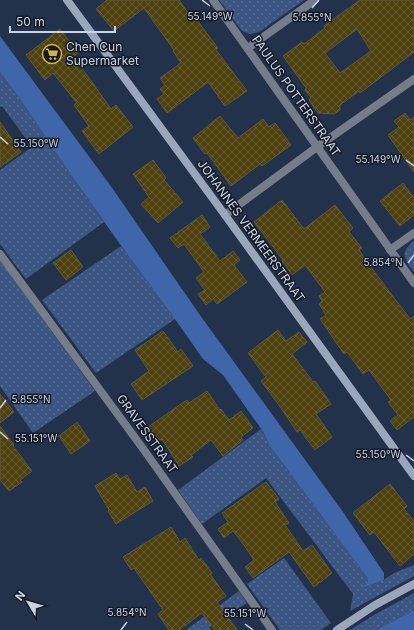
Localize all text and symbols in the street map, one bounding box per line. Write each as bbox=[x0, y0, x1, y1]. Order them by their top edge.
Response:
scale bar bbox=[10, 8, 115, 34]
text: 55.149°W bbox=[187, 10, 233, 22]
text: 5.855°N bbox=[293, 11, 331, 23]
text: 50 m bbox=[16, 14, 45, 29]
street label: PAULUS POTTERSTRAAT bbox=[249, 32, 344, 159]
place label: Chen Cun Supermarket bbox=[66, 39, 139, 68]
supermarket icon: Chen Cun Supermarket bbox=[41, 43, 63, 65]
text: 55.150°W bbox=[14, 137, 59, 149]
text: 55.149°W bbox=[355, 153, 401, 165]
street label: JOHANNES VERMEERSTRAAT bbox=[195, 157, 308, 305]
text: 5.854°N bbox=[363, 256, 403, 268]
street label: GRAVESSTRAAT bbox=[114, 391, 181, 476]
text: 5.855°N bbox=[12, 393, 50, 405]
text: 55.151°W bbox=[15, 432, 57, 444]
text: 55.150°W bbox=[356, 448, 401, 460]
north arrow bbox=[8, 582, 48, 622]
text: N bbox=[12, 588, 28, 603]
text: 5.854°N bbox=[107, 606, 147, 618]
text: 55.151°W bbox=[224, 607, 266, 619]

